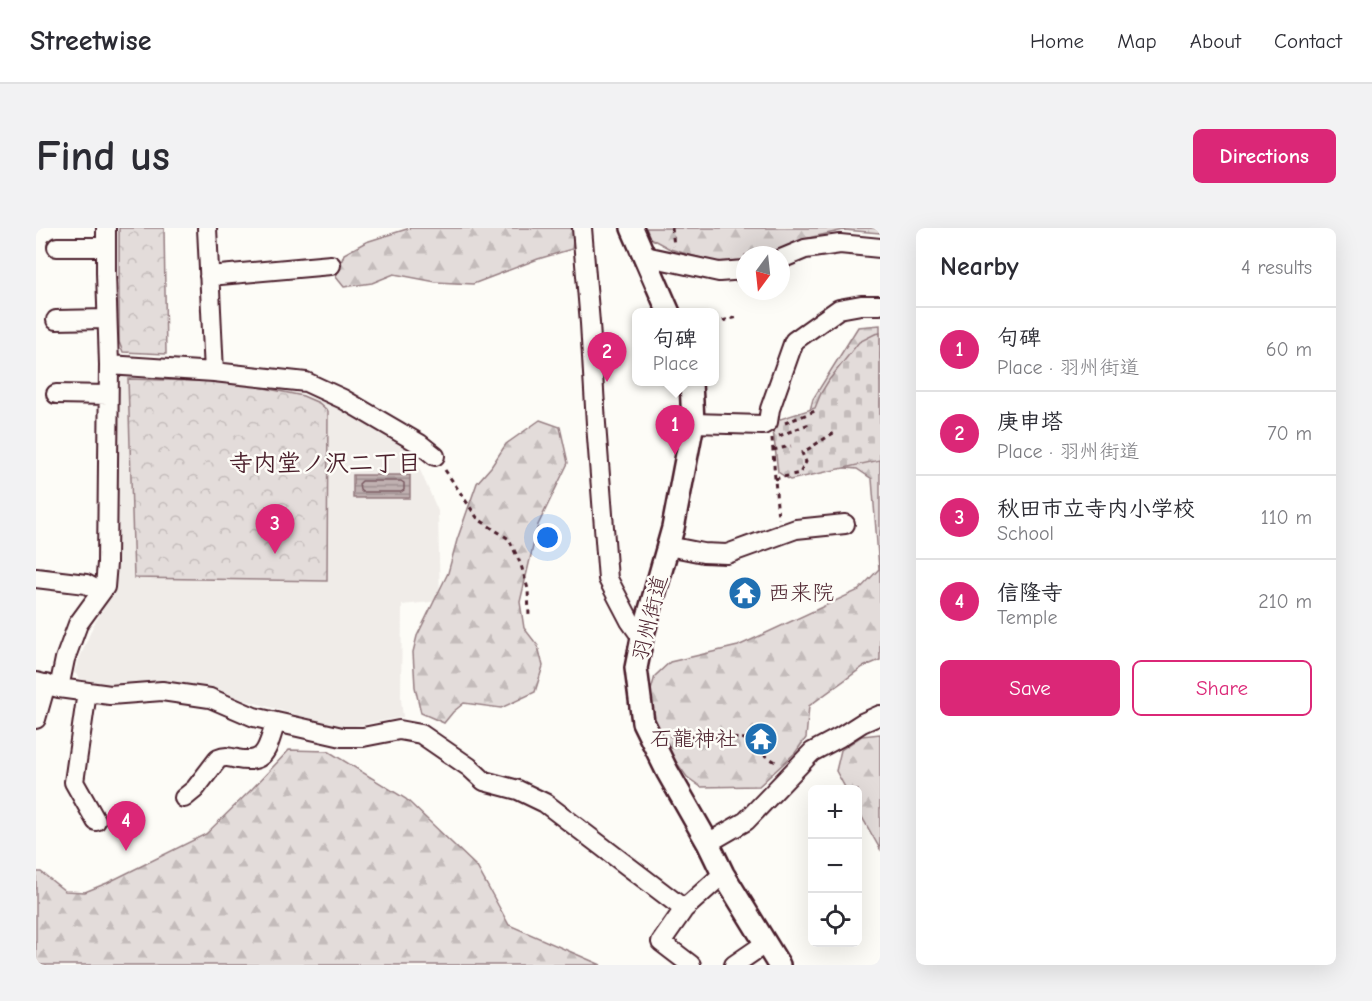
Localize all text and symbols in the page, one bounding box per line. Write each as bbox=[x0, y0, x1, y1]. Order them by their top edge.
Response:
text: Streetwise bbox=[30, 25, 151, 57]
text: Home bbox=[1030, 29, 1084, 53]
text: Map bbox=[1117, 29, 1157, 53]
text: About bbox=[1190, 29, 1241, 53]
text: Contact bbox=[1274, 29, 1342, 53]
button: Directions bbox=[1193, 129, 1336, 183]
text: Find us bbox=[36, 132, 170, 181]
north arrow bbox=[736, 246, 790, 300]
text: Nearby bbox=[940, 252, 1019, 282]
text: 4 results bbox=[1241, 256, 1312, 279]
popup bbox=[632, 308, 719, 386]
text: 句碑 bbox=[997, 325, 1041, 351]
text: 句碑 bbox=[653, 326, 697, 352]
pin: 2 bbox=[588, 332, 626, 382]
text: 1 bbox=[956, 338, 963, 361]
text: 60 m bbox=[1266, 338, 1312, 361]
text: Place bbox=[653, 352, 698, 375]
text: Place · 羽州街道 bbox=[997, 356, 1139, 379]
pin: 1 bbox=[656, 406, 694, 455]
text: 庚申塔 bbox=[997, 409, 1063, 435]
text: 2 bbox=[955, 422, 964, 445]
text: 70 m bbox=[1267, 422, 1312, 445]
text: Place · 羽州街道 bbox=[997, 440, 1139, 463]
district label: 寺内堂ノ沢二丁目 bbox=[229, 449, 421, 477]
text: 秋田市立寺内小学校 bbox=[997, 496, 1195, 522]
pin: 3 bbox=[256, 504, 294, 554]
text: 3 bbox=[955, 506, 964, 529]
text: 110 m bbox=[1261, 506, 1312, 529]
text: School bbox=[997, 522, 1054, 545]
your location bbox=[533, 523, 562, 552]
street label: 羽州街道 bbox=[627, 572, 673, 664]
temple icon: 西来院 bbox=[727, 575, 763, 611]
place label: 西来院 bbox=[768, 580, 834, 606]
text: 信隆寺 bbox=[997, 580, 1063, 606]
text: 4 bbox=[955, 590, 964, 613]
text: 210 m bbox=[1258, 590, 1312, 613]
text: Temple bbox=[997, 606, 1057, 629]
button: Save bbox=[940, 660, 1120, 716]
button: Share bbox=[1132, 660, 1312, 716]
temple icon: 石龍神社 bbox=[743, 721, 779, 757]
place label: 石龍神社 bbox=[650, 726, 738, 752]
map controls bbox=[808, 785, 862, 947]
button: + bbox=[808, 785, 862, 839]
pin: 4 bbox=[106, 802, 146, 851]
button: − bbox=[808, 839, 862, 893]
button: locate bbox=[808, 893, 862, 947]

